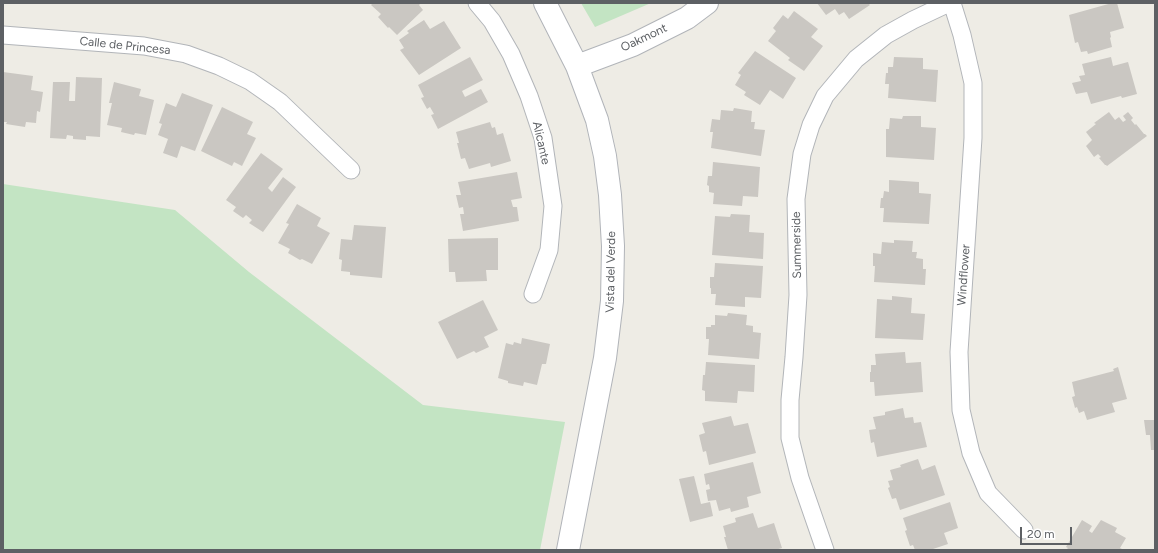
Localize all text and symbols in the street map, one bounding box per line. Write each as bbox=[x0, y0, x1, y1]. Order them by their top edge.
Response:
street label: Oakmont bbox=[618, 21, 670, 55]
street label: Calle de Princesa bbox=[79, 34, 171, 58]
street label: Alicante bbox=[529, 120, 553, 166]
street label: Summerside bbox=[789, 211, 805, 279]
street label: Vista del Verde bbox=[603, 231, 619, 313]
street label: Windflower bbox=[955, 244, 973, 306]
scale bar bbox=[1022, 519, 1074, 545]
text: 20 m bbox=[1027, 527, 1055, 541]

